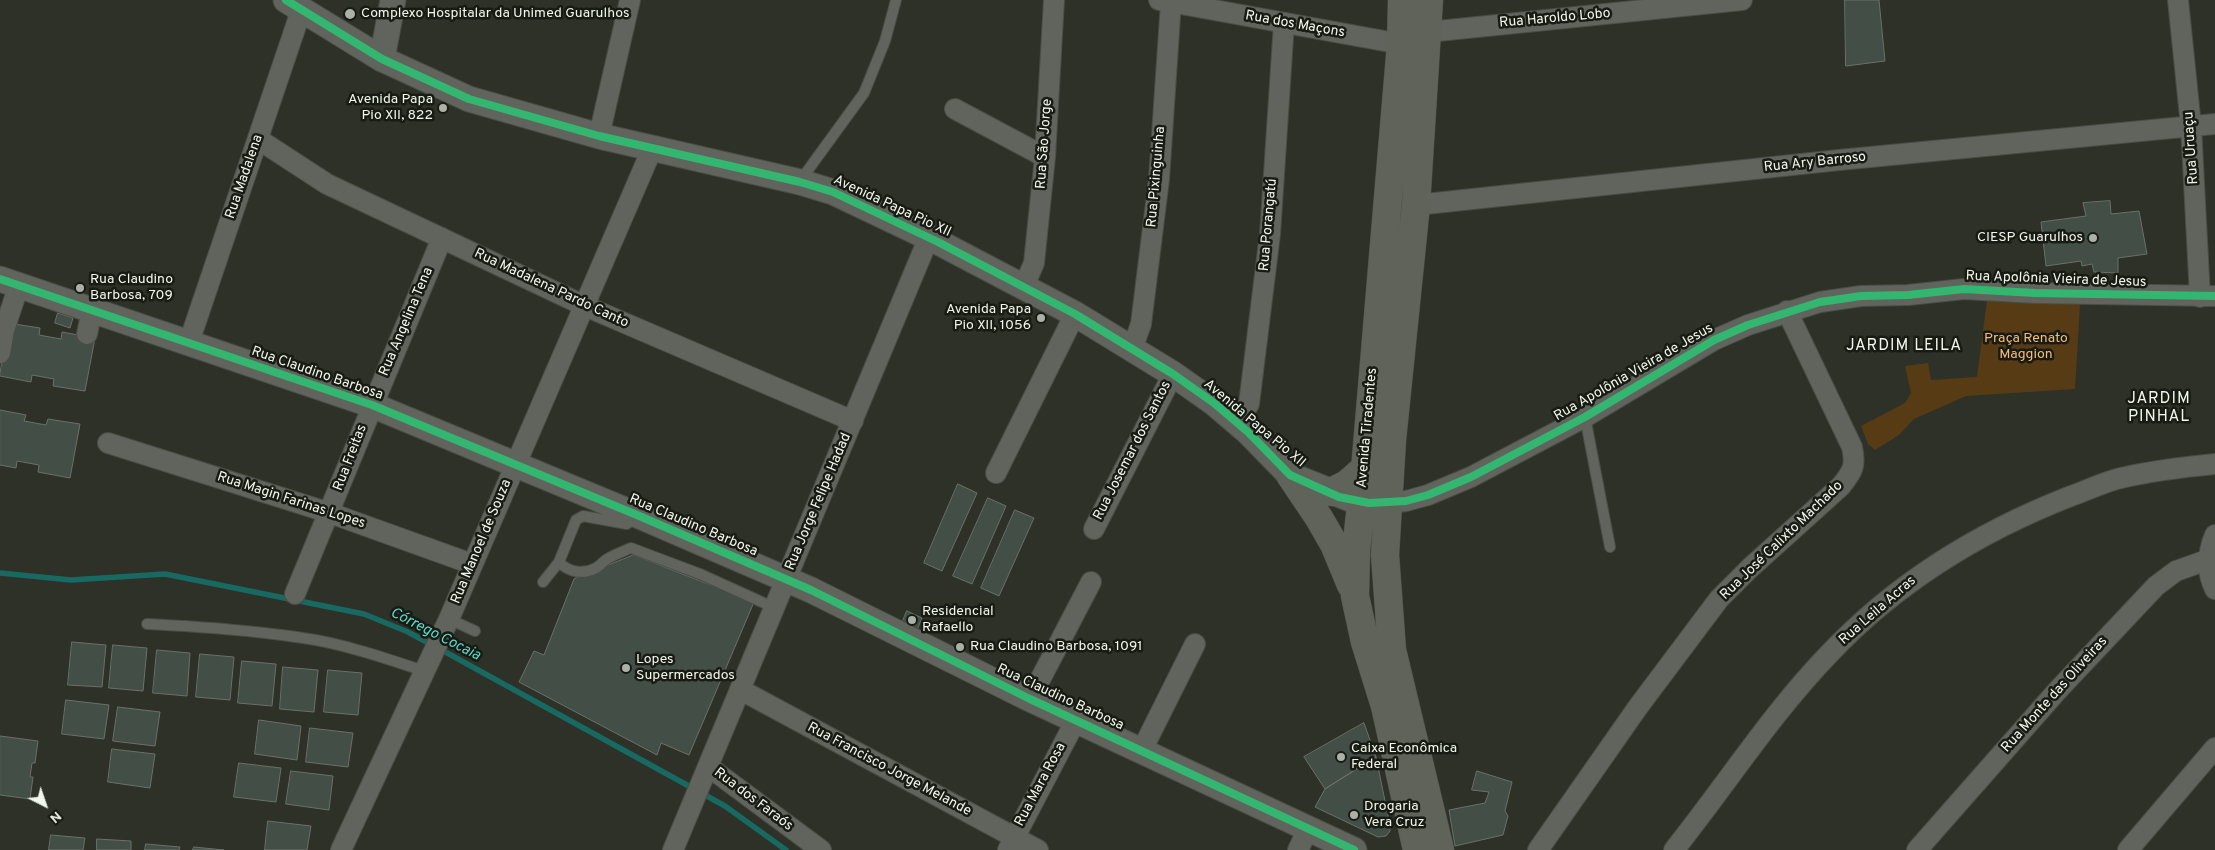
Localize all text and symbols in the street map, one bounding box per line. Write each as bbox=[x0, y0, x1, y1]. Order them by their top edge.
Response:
place label: Complexo Hospitalar da Unimed Guarulhos bbox=[361, 6, 629, 22]
street label: Rua Haroldo Lobo bbox=[1499, 6, 1611, 32]
marker: Complexo Hospitalar da Unimed Guarulhos bbox=[343, 7, 357, 21]
street label: Rua dos Maçons bbox=[1244, 8, 1346, 42]
place label: Avenida Papa Pio XII, 822 bbox=[348, 92, 433, 124]
street label: Rua São Jorge bbox=[1033, 98, 1057, 190]
marker: Avenida Papa Pio XII, 822 bbox=[437, 102, 449, 114]
street label: Rua Uruaçu bbox=[2181, 111, 2203, 185]
street label: Rua Pixinguinha bbox=[1144, 126, 1170, 228]
street label: Rua Madalena bbox=[223, 133, 267, 221]
street label: Rua Ary Barroso bbox=[1763, 149, 1867, 177]
street label: Avenida Papa Pio XII bbox=[830, 172, 954, 242]
street label: Rua Porangatú bbox=[1257, 178, 1281, 272]
place label: CIESP Guarulhos bbox=[1977, 230, 2083, 246]
marker: CIESP Guarulhos bbox=[2087, 232, 2099, 244]
street label: Rua Madalena Pardo Canto bbox=[471, 246, 631, 332]
street label: Rua Angelina Tena bbox=[377, 265, 437, 379]
street label: Rua Apolônia Vieira de Jesus bbox=[1965, 268, 2147, 292]
place label: Rua Claudino Barbosa, 709 bbox=[90, 272, 173, 304]
marker: Rua Claudino Barbosa, 709 bbox=[74, 282, 86, 294]
place label: Avenida Papa Pio XII, 1056 bbox=[946, 302, 1031, 334]
marker: Avenida Papa Pio XII, 1056 bbox=[1035, 312, 1047, 324]
street label: Rua Apolônia Vieira de Jesus bbox=[1551, 320, 1717, 426]
park label: Praça Renato Maggion bbox=[1984, 331, 2068, 364]
district label: JARDIM LEILA bbox=[1844, 337, 1964, 357]
street label: Rua Claudino Barbosa bbox=[249, 344, 385, 404]
street label: Avenida Tiradentes bbox=[1354, 367, 1382, 489]
street label: Avenida Papa Pio XII bbox=[1200, 376, 1308, 472]
street label: Rua Josemar dos Santos bbox=[1091, 379, 1175, 523]
district label: JARDIM PINHAL bbox=[2127, 390, 2191, 428]
street label: Rua Freitas bbox=[331, 422, 371, 494]
street label: Rua Jorge Felipe Hadad bbox=[782, 431, 856, 573]
street label: Rua Magin Farinas Lopes bbox=[215, 469, 367, 533]
street label: Rua Manoel de Souza bbox=[448, 477, 516, 607]
street label: Rua José Calixto Machado bbox=[1717, 478, 1847, 604]
street label: Rua Claudino Barbosa bbox=[626, 491, 760, 561]
street label: Rua Leila Acras bbox=[1836, 573, 1920, 649]
place label: Residencial Rafaello bbox=[922, 604, 994, 636]
water label: Córrego Cocaia bbox=[387, 605, 483, 665]
marker: Residencial Rafaello bbox=[906, 614, 918, 626]
street label: Rua Monte das Oliveiras bbox=[1998, 634, 2112, 756]
place label: Rua Claudino Barbosa, 1091 bbox=[970, 639, 1143, 655]
marker: Rua Claudino Barbosa, 1091 bbox=[954, 641, 966, 653]
place label: Lopes Supermercados bbox=[636, 652, 735, 684]
street label: Rua Claudino Barbosa bbox=[994, 661, 1126, 735]
marker: Lopes Supermercados bbox=[620, 662, 632, 674]
street label: Rua Francisco Jorge Melande bbox=[804, 720, 974, 820]
street label: Rua Mara Rosa bbox=[1012, 740, 1070, 830]
place label: Caixa Econômica Federal bbox=[1351, 741, 1457, 774]
marker: Caixa Econômica Federal bbox=[1335, 751, 1347, 763]
street label: Rua dos Faraós bbox=[710, 765, 796, 835]
north arrow bbox=[20, 780, 70, 830]
place label: Drogaria Vera Cruz bbox=[1364, 799, 1425, 832]
text: N bbox=[46, 807, 65, 826]
marker: Drogaria Vera Cruz bbox=[1348, 809, 1360, 821]

